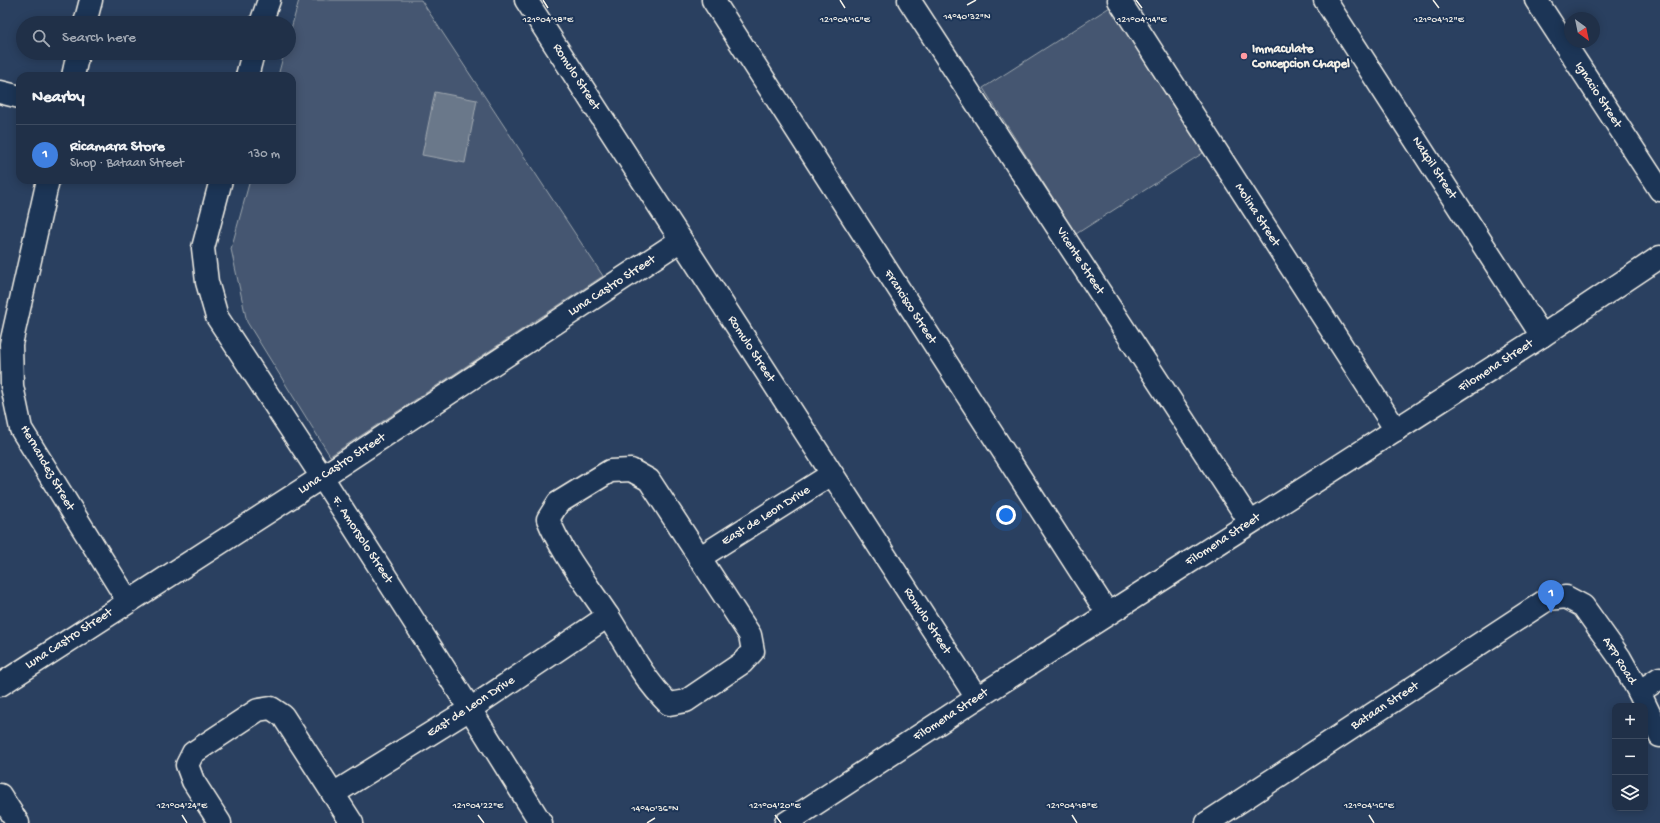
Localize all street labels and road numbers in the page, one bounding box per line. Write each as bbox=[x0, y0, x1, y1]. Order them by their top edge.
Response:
street label: Romulo Street bbox=[549, 41, 604, 114]
street label: Ignacio Street bbox=[1571, 59, 1626, 132]
street label: Nakpil Street bbox=[1408, 134, 1461, 203]
street label: Molina Street bbox=[1231, 180, 1284, 251]
street label: Vicente Street bbox=[1052, 224, 1108, 299]
street label: Luna Castro Street bbox=[566, 251, 660, 320]
street label: Francisco Street bbox=[880, 266, 941, 348]
street label: Romulo Street bbox=[724, 313, 779, 386]
street label: Filomena Street bbox=[1455, 335, 1538, 396]
street label: Hernandez Street bbox=[16, 423, 78, 515]
street label: Luna Castro Street bbox=[296, 429, 390, 498]
street label: East de Leon Drive bbox=[719, 483, 813, 549]
street label: F. Amorsolo Street bbox=[328, 493, 397, 588]
street label: Filomena Street bbox=[1182, 509, 1265, 570]
street label: Romulo Street bbox=[900, 585, 955, 658]
street label: Luna Castro Street bbox=[23, 604, 117, 673]
street label: AFP Road bbox=[1599, 635, 1640, 689]
street label: East de Leon Drive bbox=[424, 673, 518, 741]
street label: Bataan Street bbox=[1348, 678, 1423, 734]
street label: Filomena Street bbox=[910, 684, 993, 745]

